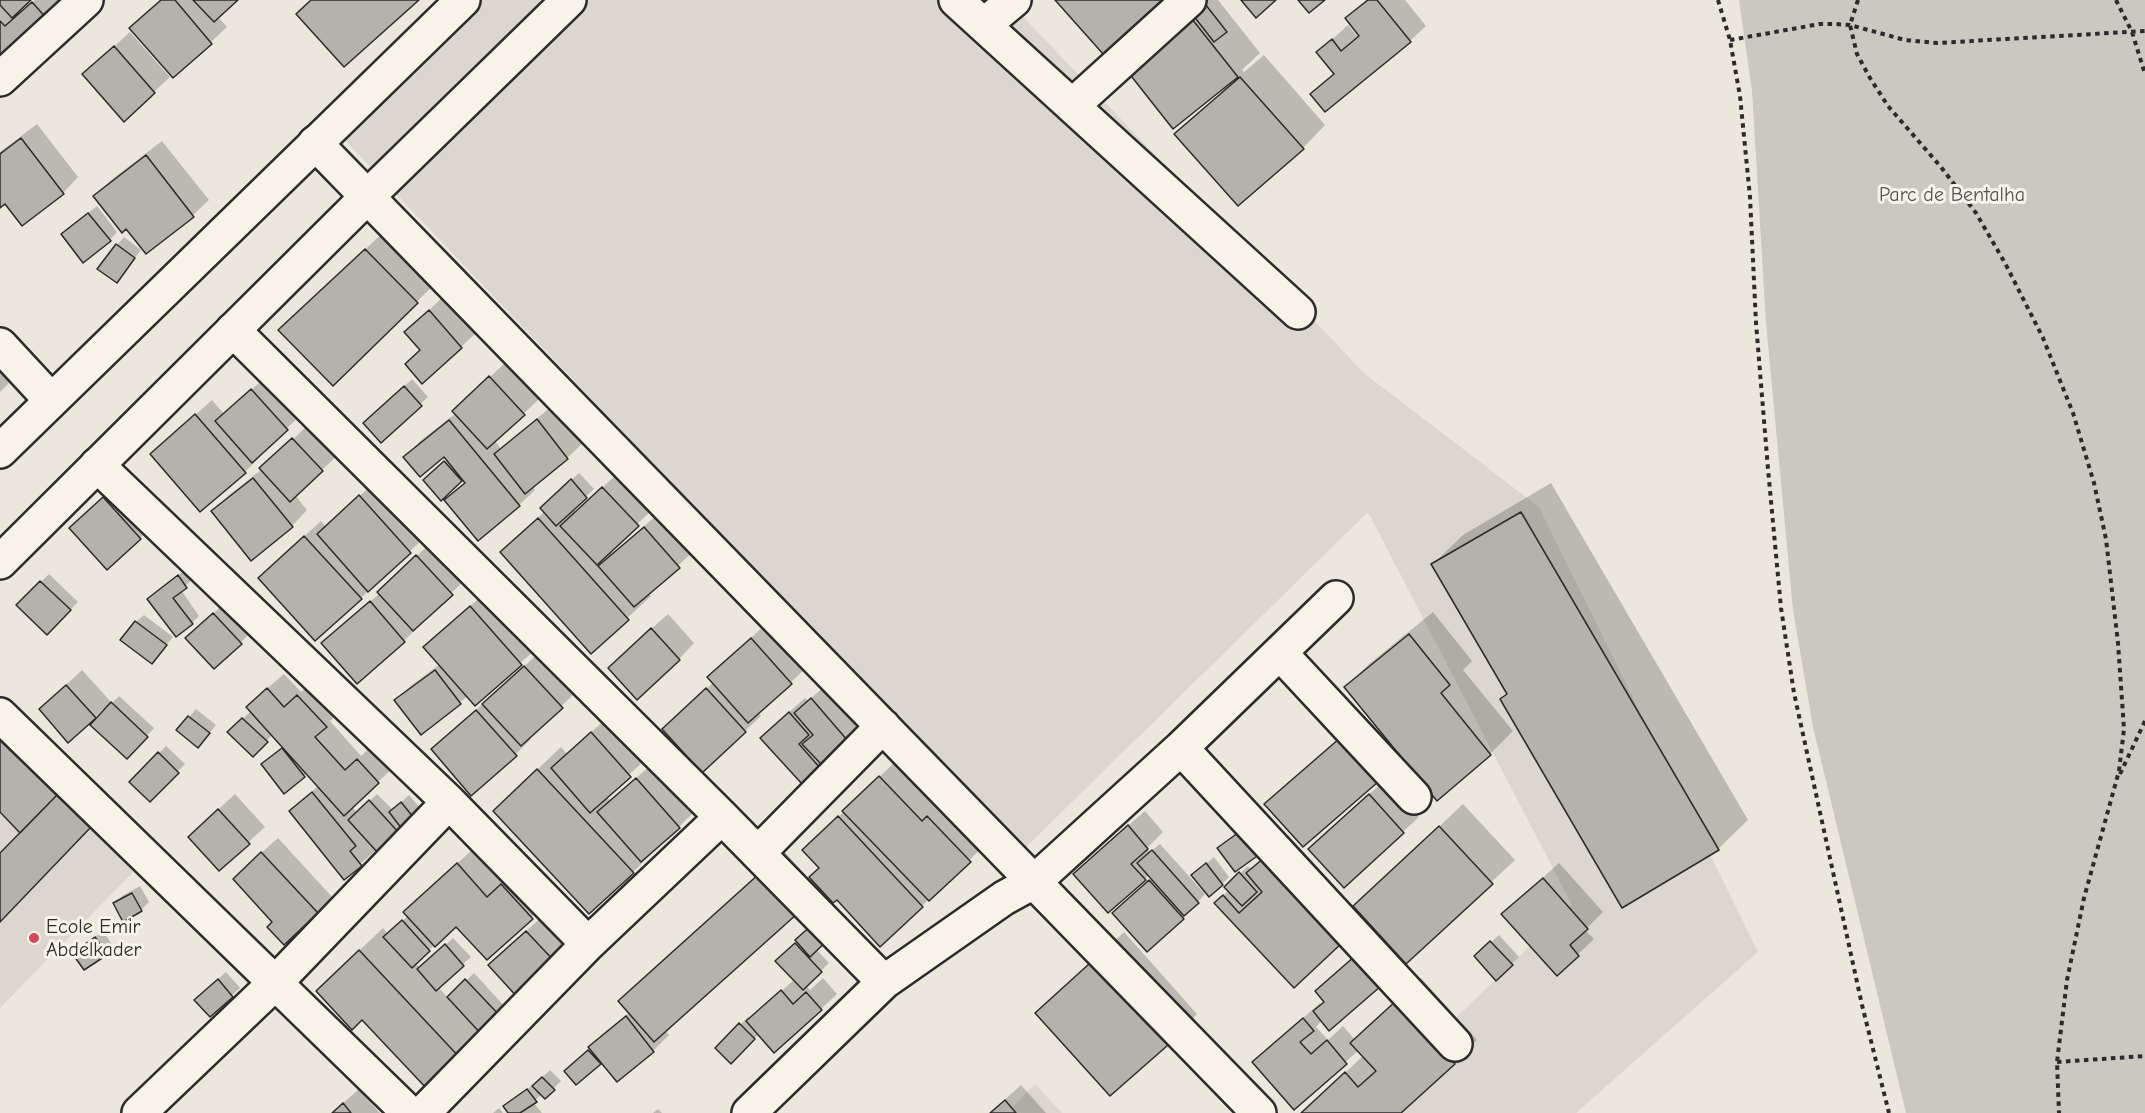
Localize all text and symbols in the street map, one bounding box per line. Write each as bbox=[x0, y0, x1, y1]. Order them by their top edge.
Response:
park label: Parc de Bentalha bbox=[1879, 183, 2025, 207]
place label: Ecole Emir Abdelkader bbox=[46, 915, 141, 962]
marker: Ecole Emir Abdelkader bbox=[27, 931, 41, 945]

